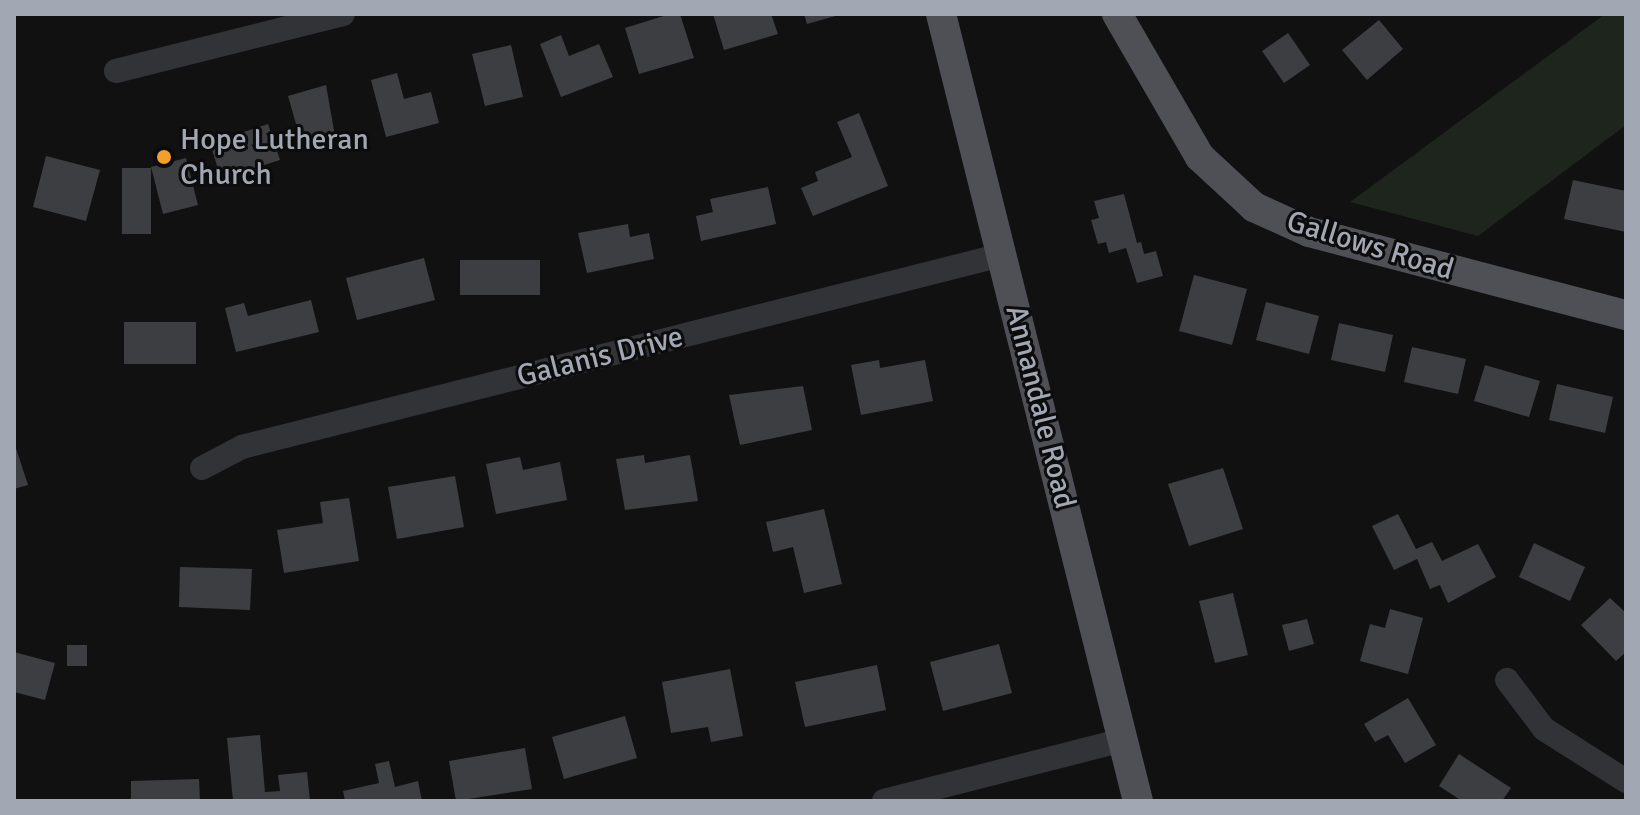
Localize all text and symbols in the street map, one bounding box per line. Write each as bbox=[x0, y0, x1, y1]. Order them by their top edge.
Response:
place label: Hope Lutheran Church bbox=[180, 122, 369, 192]
marker: Hope Lutheran Church bbox=[155, 148, 173, 166]
street label: Gallows Road bbox=[1282, 204, 1458, 288]
street label: Annandale Road bbox=[997, 302, 1083, 512]
street label: Galanis Drive bbox=[513, 319, 687, 395]

